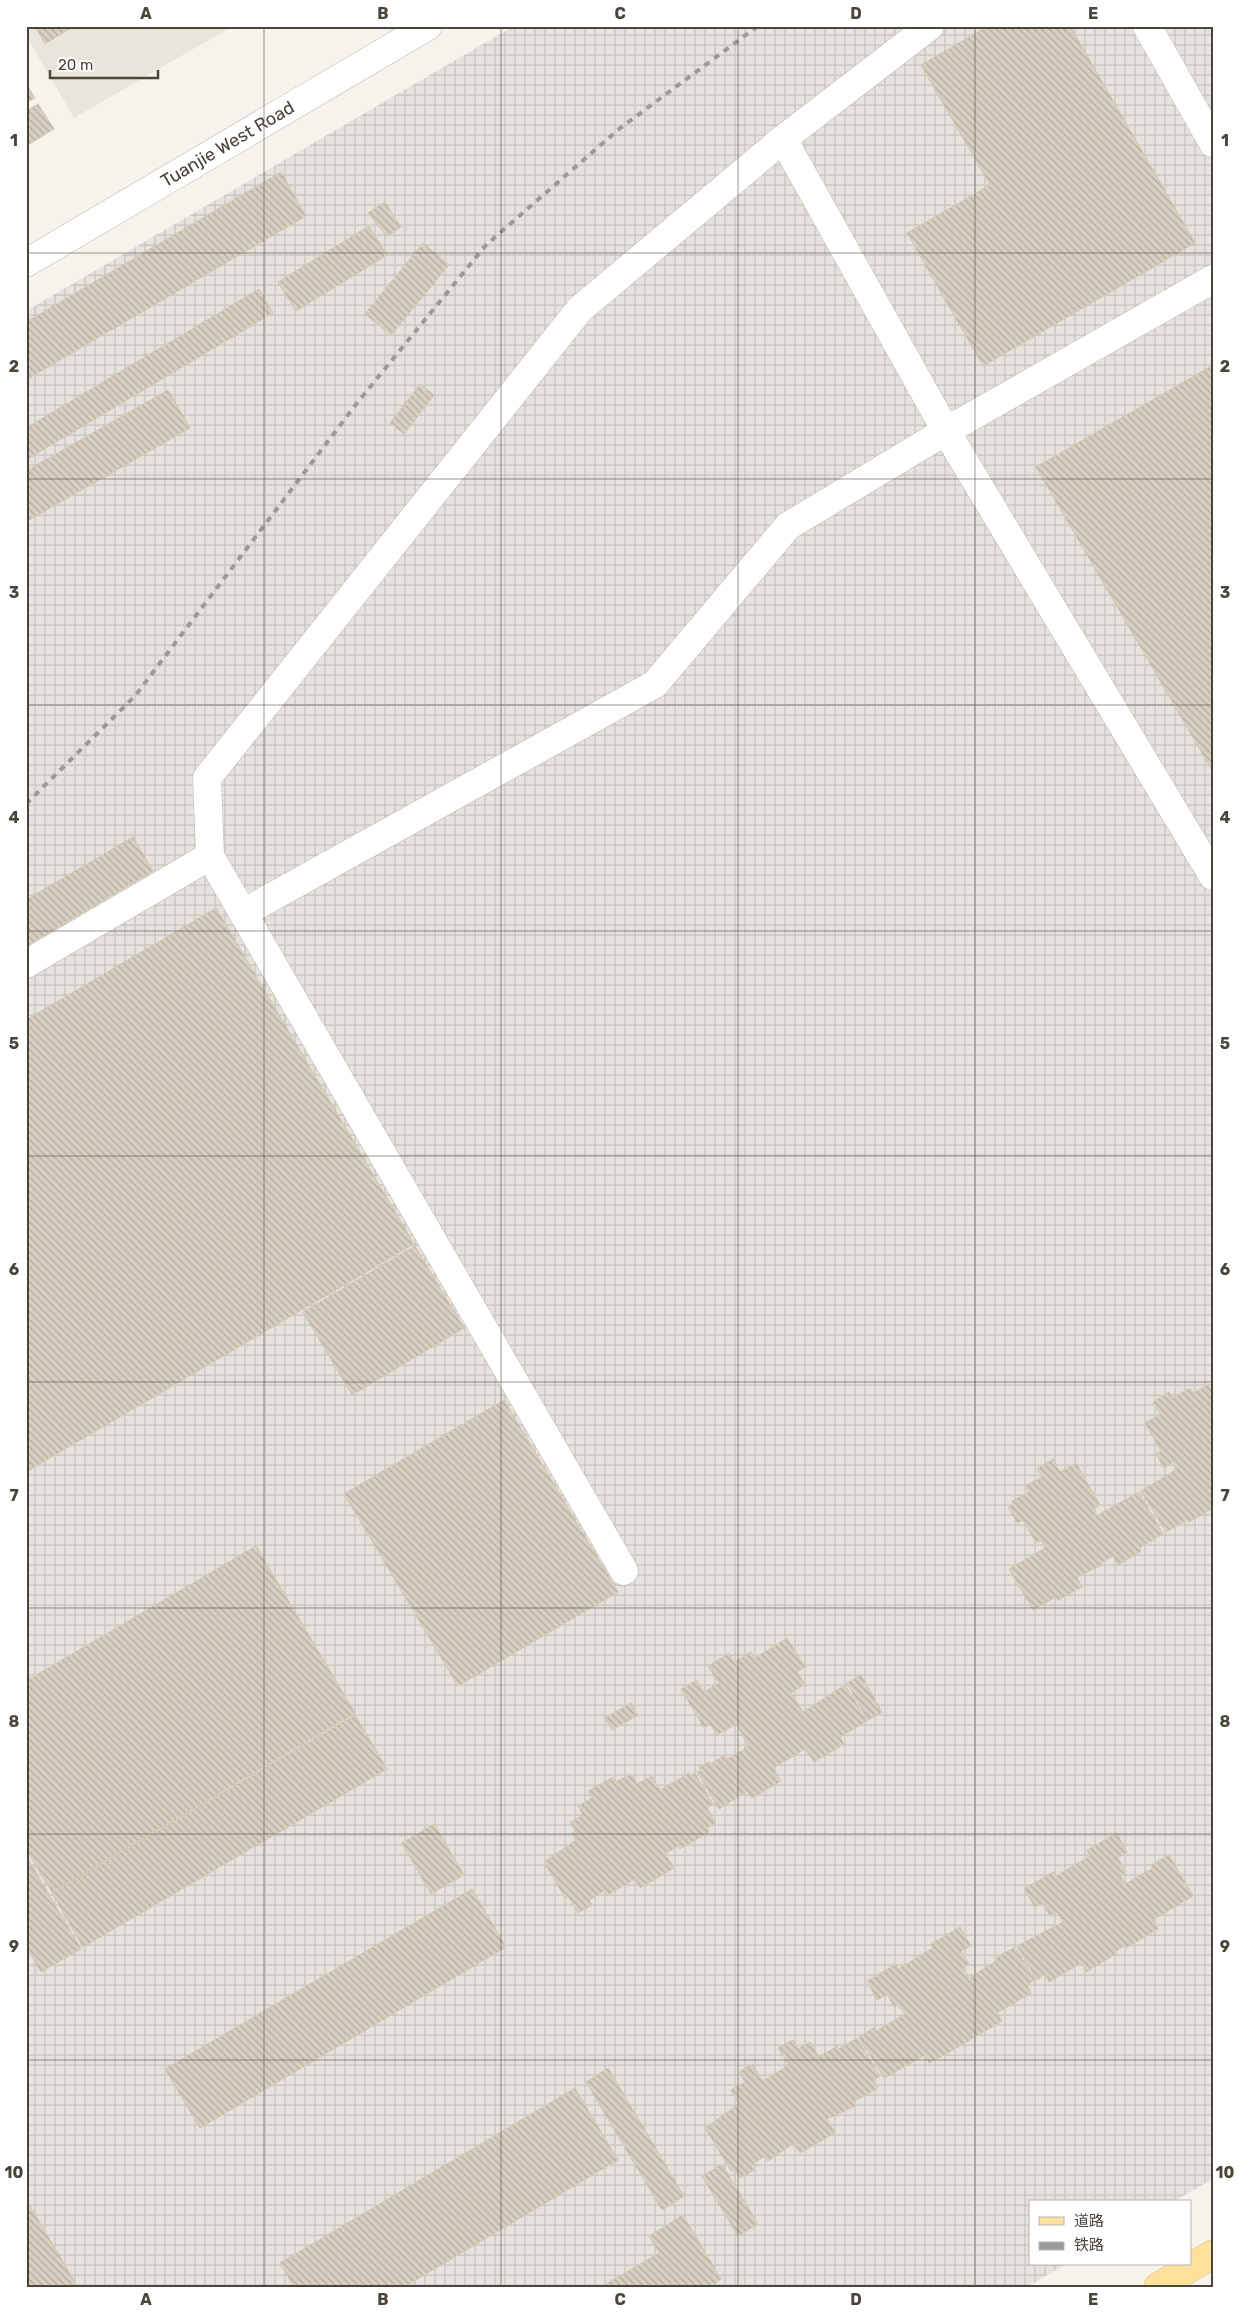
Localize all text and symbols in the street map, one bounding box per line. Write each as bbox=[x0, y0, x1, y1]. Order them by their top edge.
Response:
text: A bbox=[140, 4, 152, 23]
text: B bbox=[377, 4, 389, 23]
text: C bbox=[614, 4, 626, 23]
text: D bbox=[850, 4, 862, 23]
text: E bbox=[1088, 4, 1098, 23]
scale bar bbox=[50, 48, 158, 80]
text: 20 m bbox=[58, 56, 93, 74]
street label: Tuanjie West Road bbox=[157, 96, 298, 192]
text: 1 bbox=[10, 131, 18, 150]
text: 1 bbox=[1221, 131, 1229, 150]
text: 2 bbox=[9, 357, 19, 376]
text: 2 bbox=[1220, 357, 1230, 376]
text: 3 bbox=[9, 583, 19, 602]
text: 3 bbox=[1220, 583, 1230, 602]
text: 4 bbox=[9, 808, 20, 827]
text: 4 bbox=[1220, 808, 1231, 827]
text: 5 bbox=[9, 1034, 19, 1053]
text: 5 bbox=[1220, 1034, 1230, 1053]
text: 6 bbox=[9, 1260, 19, 1279]
text: 6 bbox=[1220, 1260, 1230, 1279]
text: 7 bbox=[9, 1486, 19, 1505]
text: 7 bbox=[1220, 1486, 1230, 1505]
text: 8 bbox=[9, 1712, 20, 1731]
text: 8 bbox=[1220, 1712, 1231, 1731]
text: 9 bbox=[9, 1937, 19, 1956]
text: 9 bbox=[1220, 1937, 1230, 1956]
text: 10 bbox=[5, 2163, 24, 2182]
text: 10 bbox=[1216, 2163, 1235, 2182]
legend bbox=[1029, 2200, 1192, 2266]
text: 道路 bbox=[1074, 2212, 1104, 2230]
text: 铁路 bbox=[1074, 2236, 1104, 2254]
text: A bbox=[140, 2290, 152, 2309]
text: B bbox=[377, 2290, 389, 2309]
text: C bbox=[614, 2290, 626, 2309]
text: D bbox=[850, 2290, 862, 2309]
text: E bbox=[1088, 2290, 1098, 2309]

